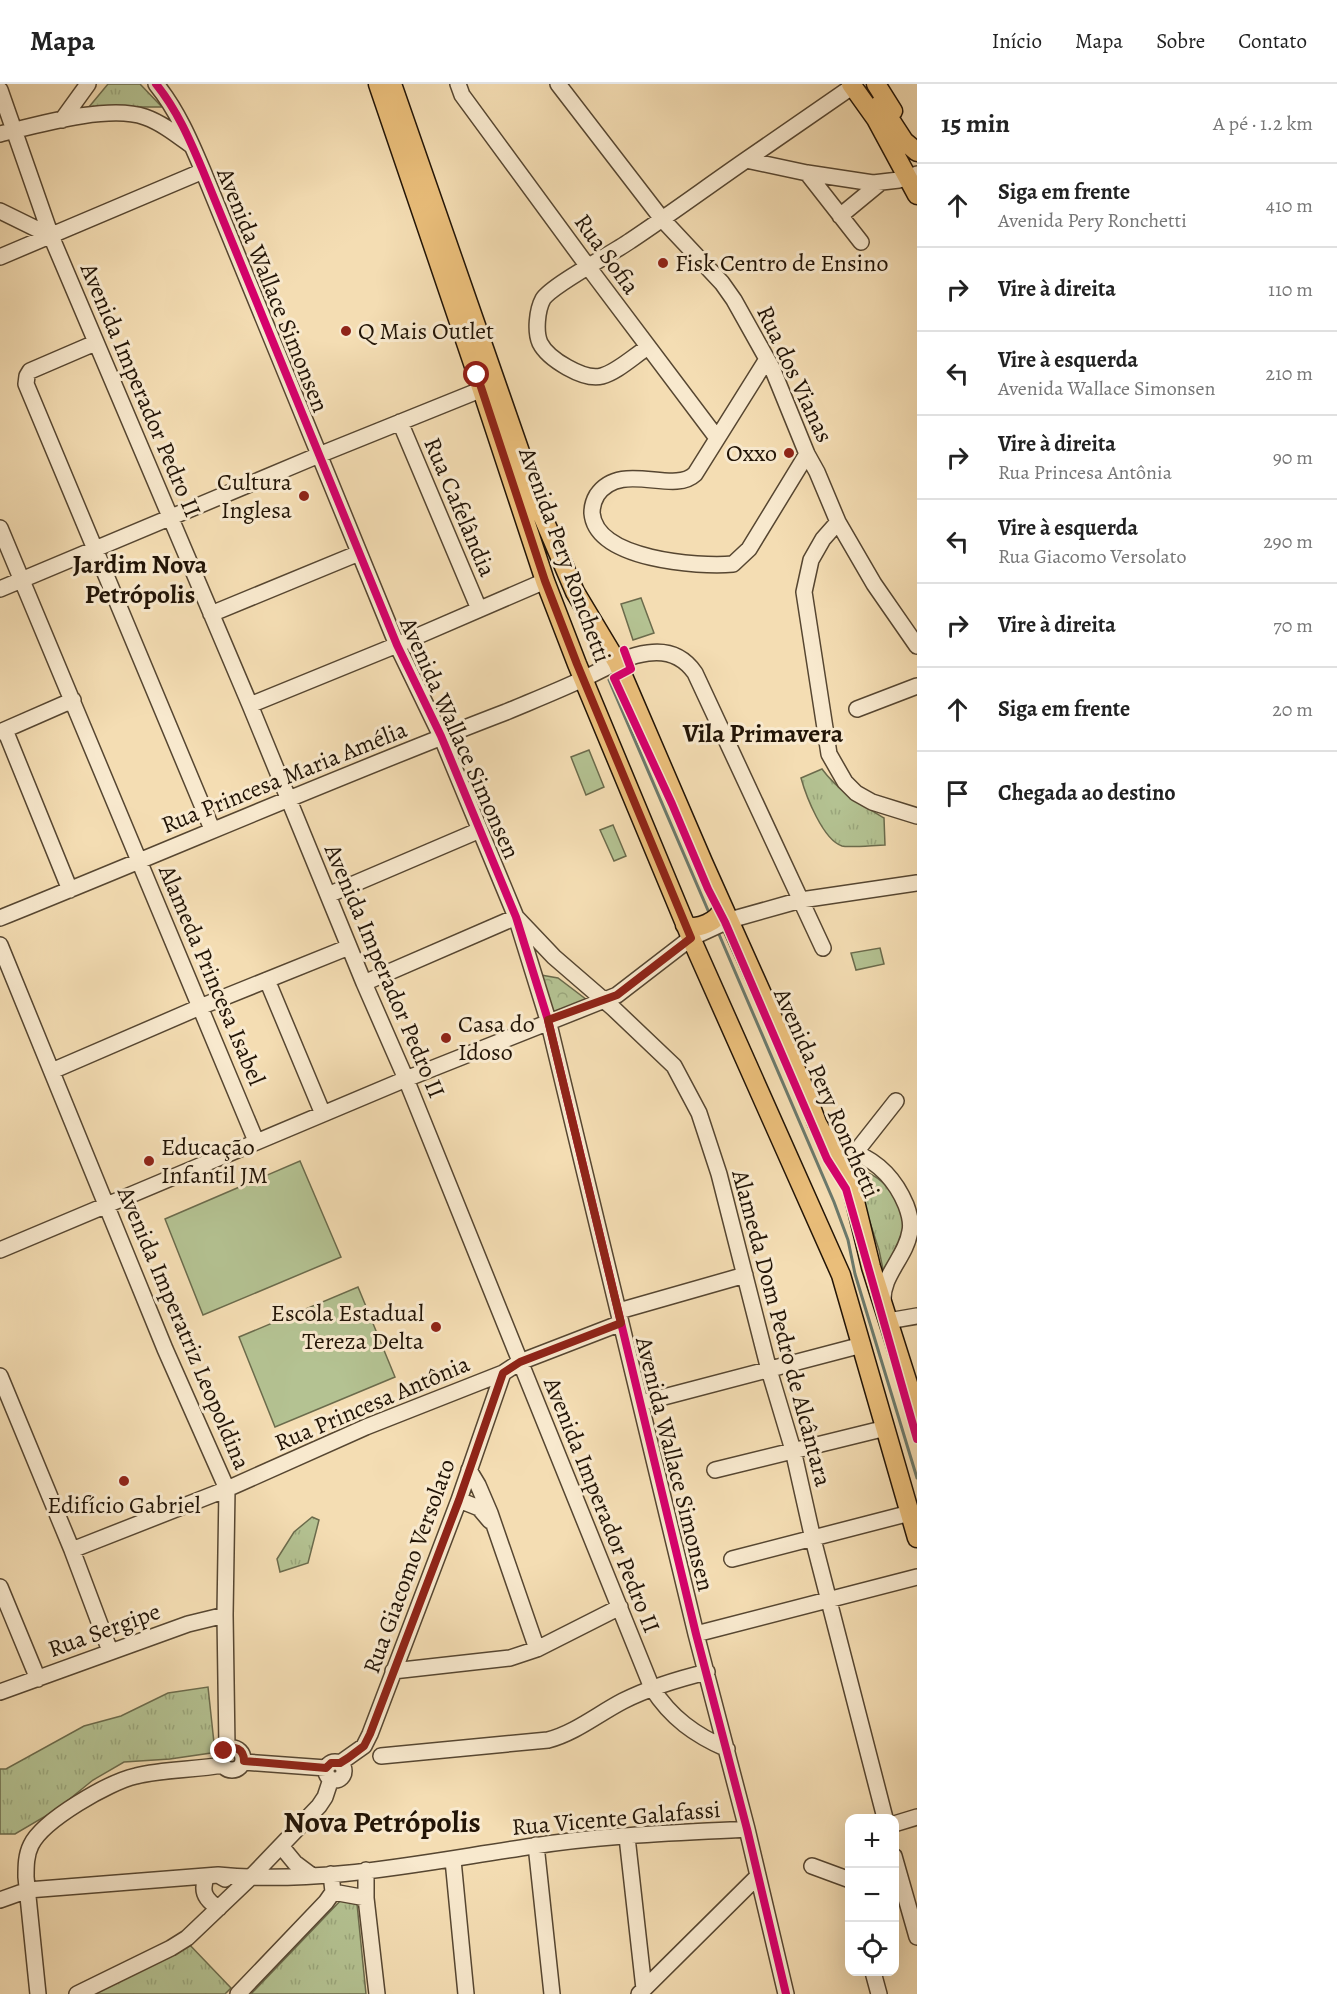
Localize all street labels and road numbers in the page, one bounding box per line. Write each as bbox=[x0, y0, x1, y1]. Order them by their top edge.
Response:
street label: Avenida Wallace Simonsen bbox=[209, 162, 337, 417]
street label: Rua Sofia bbox=[567, 207, 648, 301]
street label: Avenida Imperador Pedro II bbox=[73, 257, 209, 522]
street label: Rua dos Vianas bbox=[749, 300, 841, 448]
street label: Rua Cafelândia bbox=[416, 432, 504, 582]
street label: Avenida Pery Ronchetti bbox=[511, 442, 619, 667]
street label: Avenida Wallace Simonsen bbox=[392, 611, 528, 864]
street label: Rua Princesa Maria Amélia bbox=[156, 713, 412, 841]
street label: Avenida Imperador Pedro II bbox=[317, 838, 453, 1103]
street label: Alameda Princesa Isabel bbox=[151, 859, 273, 1090]
street label: Avenida Pery Ronchetti bbox=[766, 982, 888, 1203]
street label: Alameda Dom Pedro de Alcântara bbox=[724, 1165, 840, 1491]
street label: Avenida Imperatriz Leopoldina bbox=[109, 1181, 258, 1475]
street label: Avenida Wallace Simonsen bbox=[628, 1333, 722, 1595]
street label: Rua Princesa Antônia bbox=[270, 1347, 475, 1459]
street label: Avenida Imperador Pedro II bbox=[536, 1372, 668, 1637]
street label: Rua Giacomo Versolato bbox=[355, 1454, 463, 1678]
street label: Rua Sergipe bbox=[43, 1595, 165, 1665]
street label: Rua Vicente Galafassi bbox=[510, 1793, 722, 1843]

